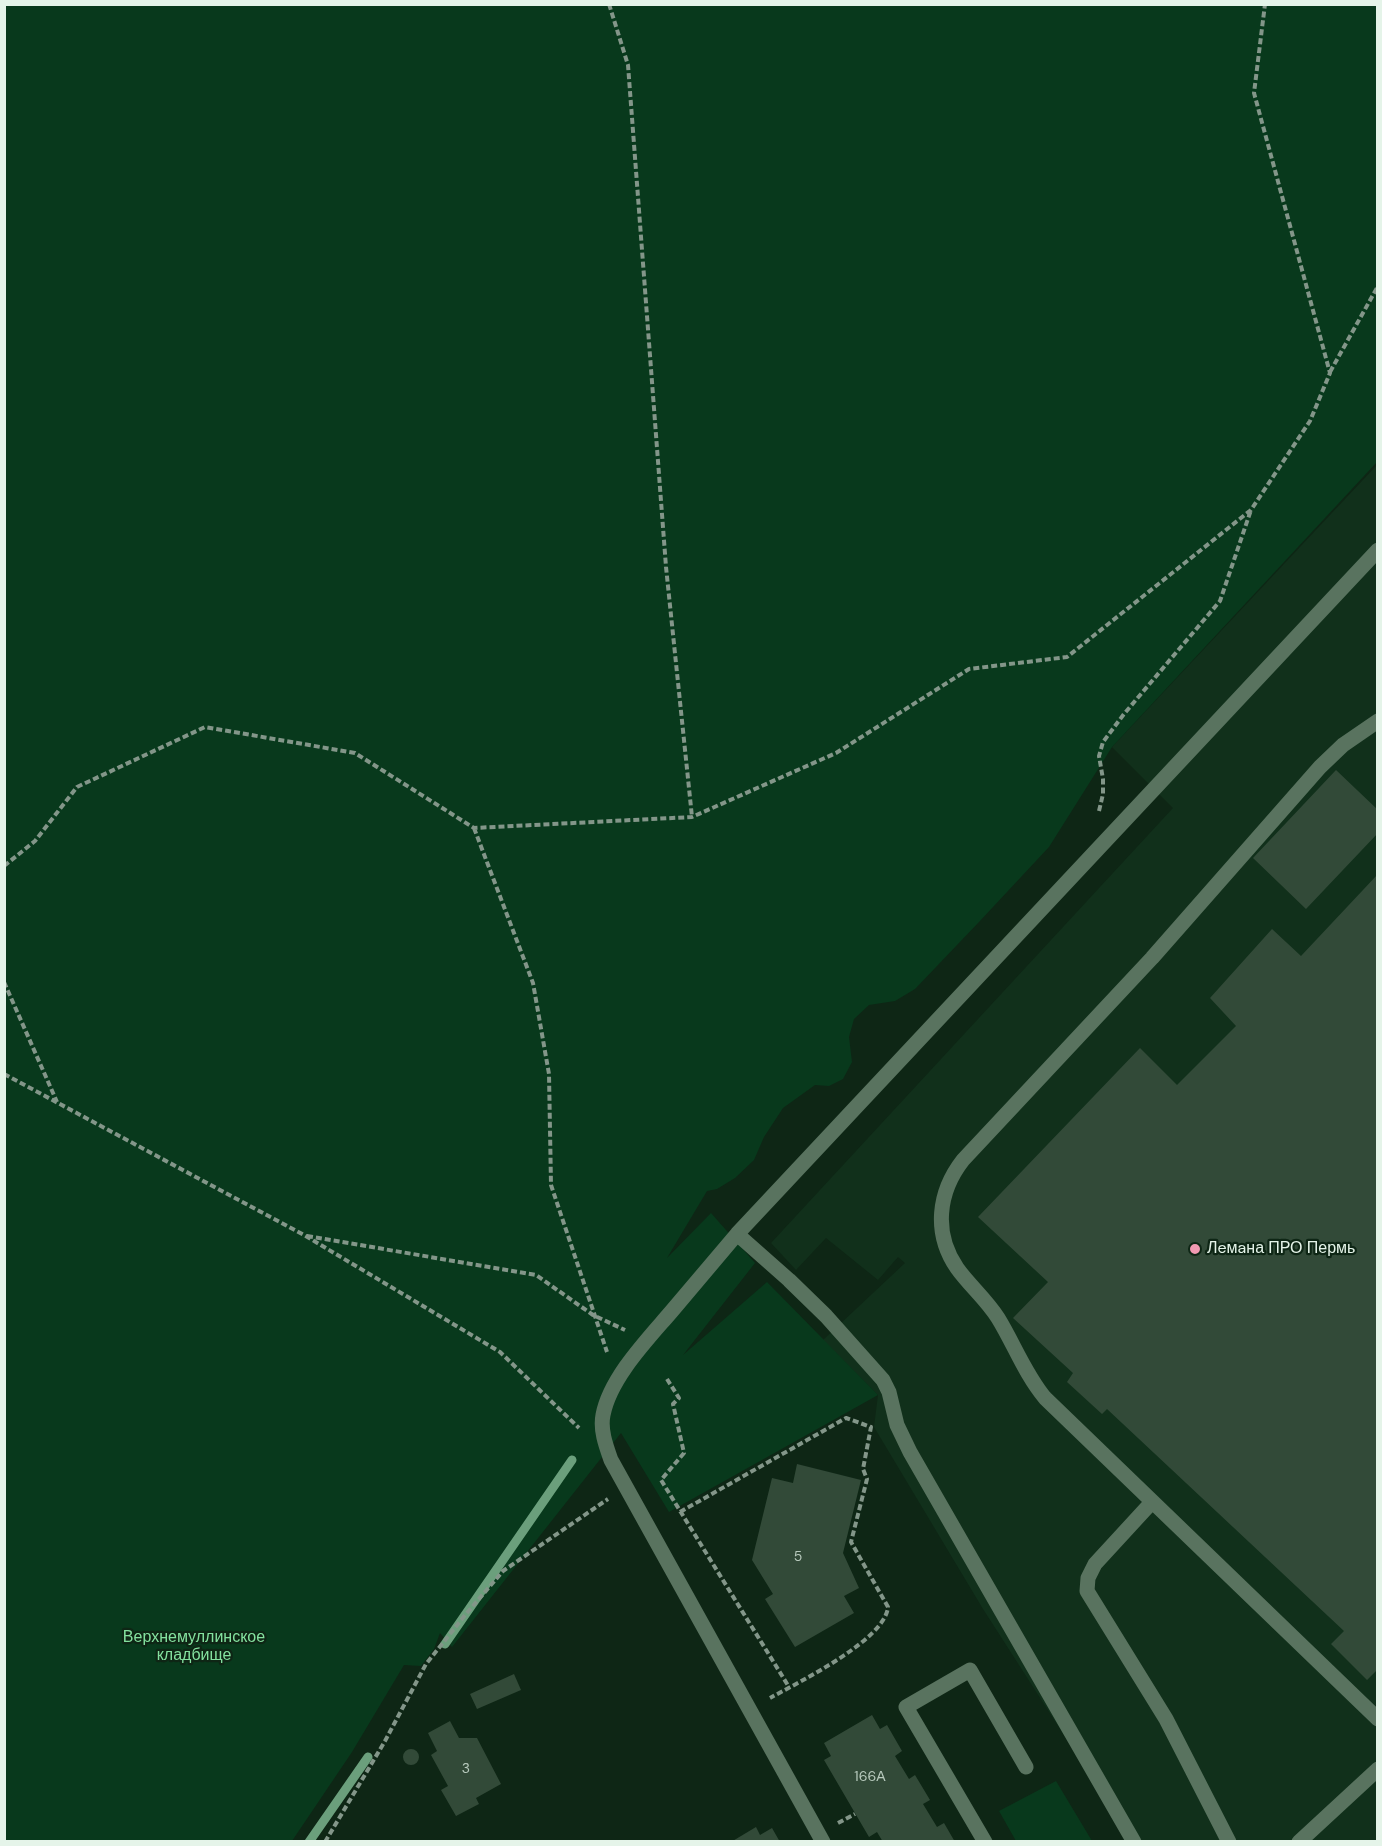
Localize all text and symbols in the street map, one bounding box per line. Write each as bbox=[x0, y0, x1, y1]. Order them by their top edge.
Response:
place label: Лeмaна ПРО Пермь bbox=[1207, 1239, 1355, 1259]
marker: Лeмaна ПРО Пермь bbox=[1188, 1242, 1202, 1256]
house number: 5 bbox=[794, 1549, 802, 1565]
park label: Верхнемуллинское кладбище bbox=[123, 1628, 265, 1666]
house number: 3 bbox=[462, 1761, 470, 1777]
house number: 166А bbox=[854, 1769, 886, 1785]

